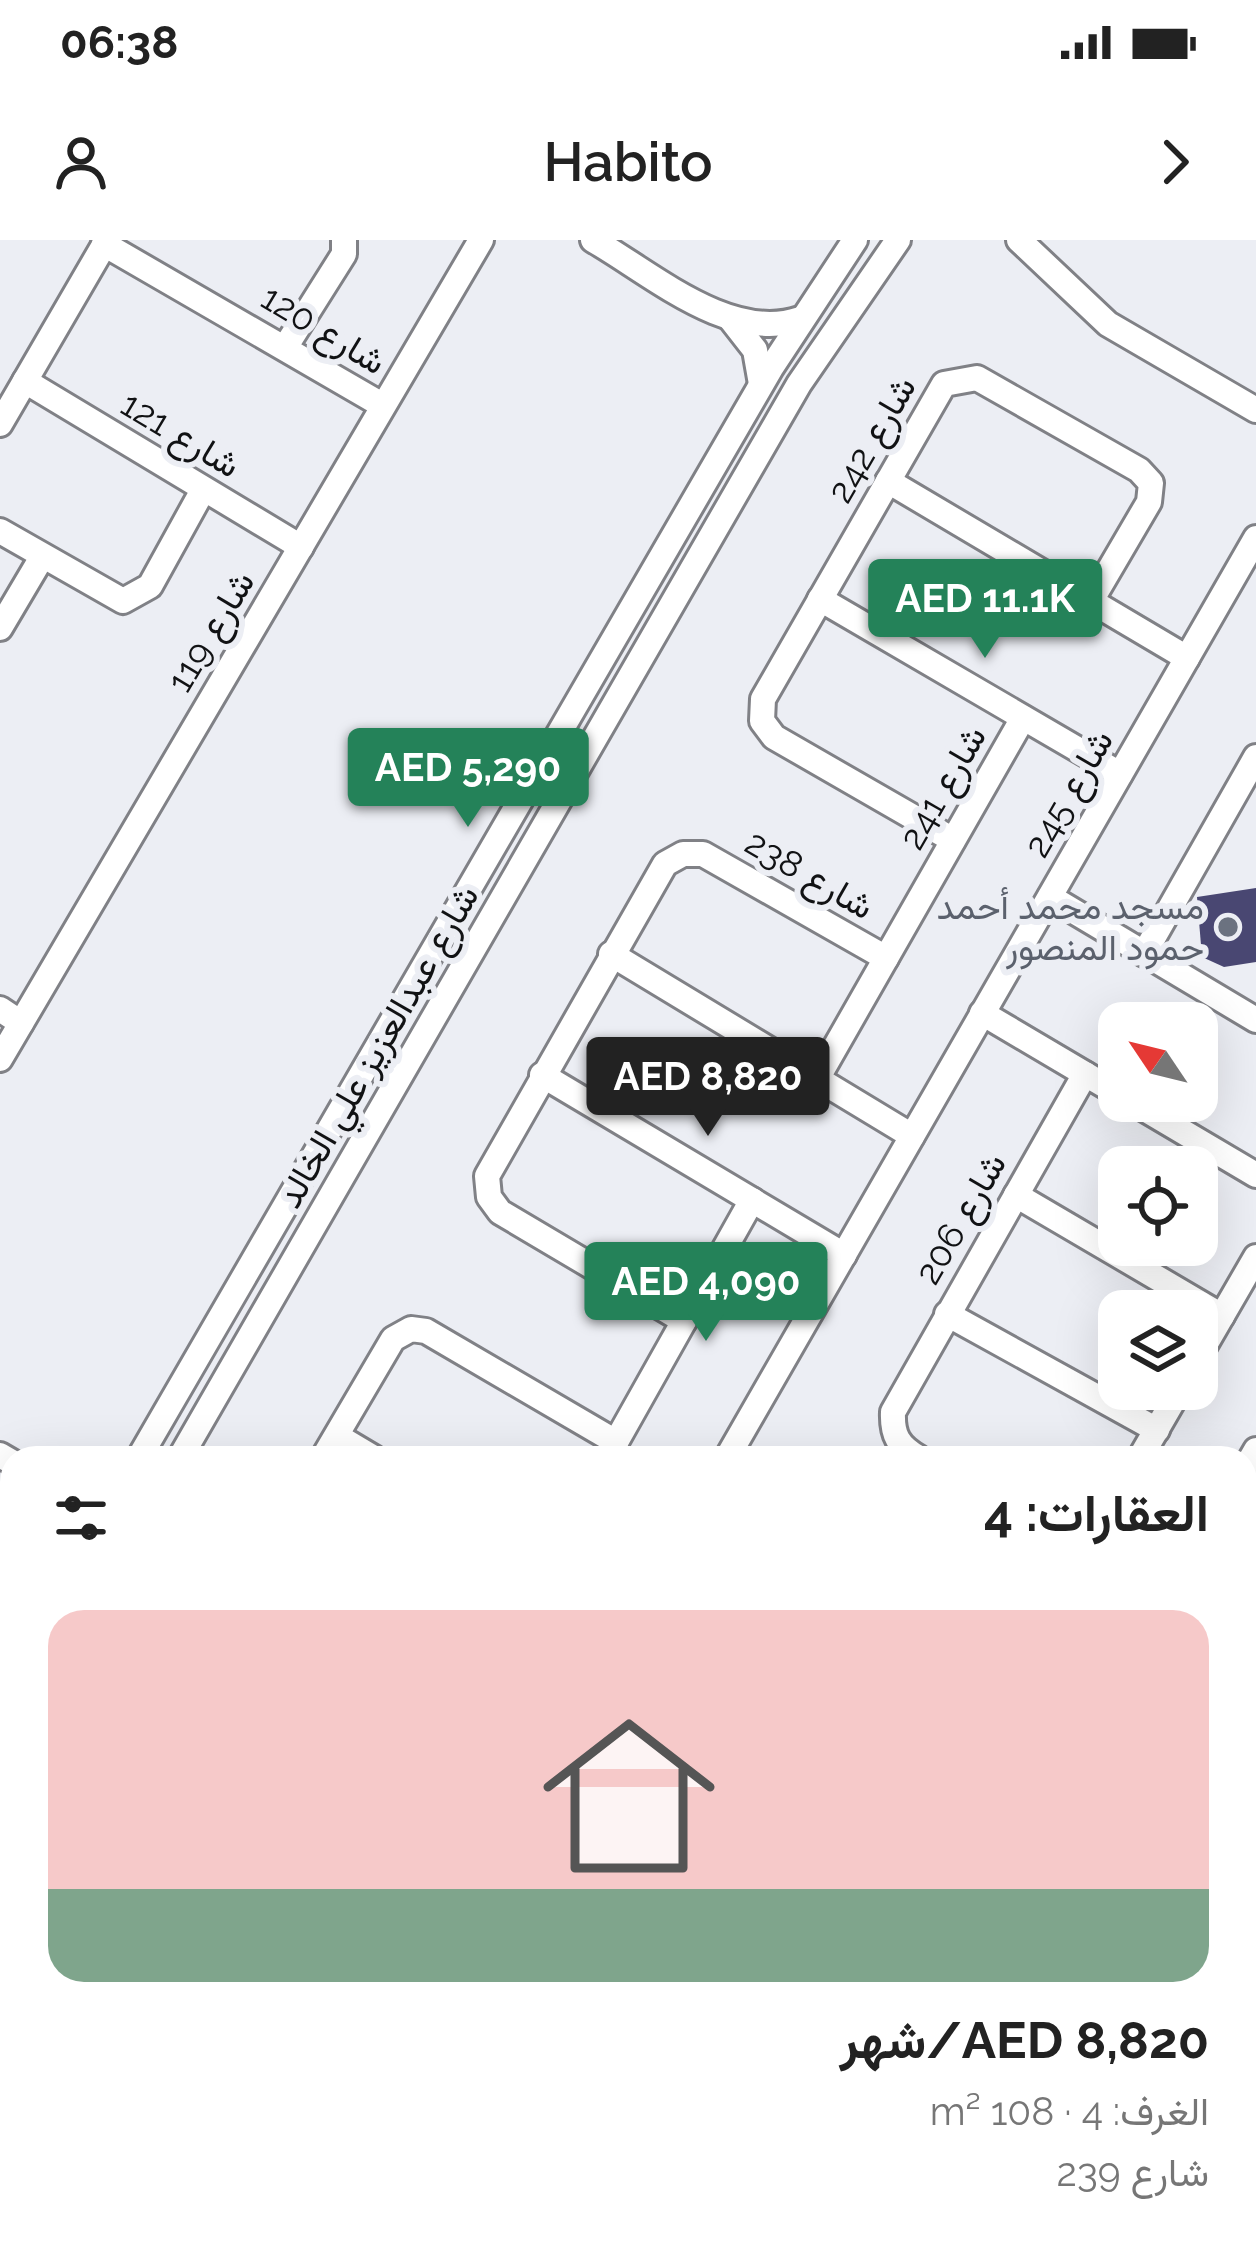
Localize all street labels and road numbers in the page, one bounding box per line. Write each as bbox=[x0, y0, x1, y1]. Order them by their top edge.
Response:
street label: شارع 120 bbox=[252, 276, 394, 386]
street label: شارع 242 bbox=[818, 368, 927, 512]
street label: شارع 121 bbox=[112, 382, 248, 489]
street label: شارع 119 bbox=[158, 563, 266, 701]
street label: شارع 241 bbox=[890, 718, 998, 858]
street label: شارع 245 bbox=[1015, 722, 1125, 866]
street label: شارع 238 bbox=[736, 821, 882, 931]
street label: شارع عبدالعزيز علي الخالد bbox=[267, 877, 494, 1219]
street label: شارع 206 bbox=[906, 1145, 1018, 1293]

